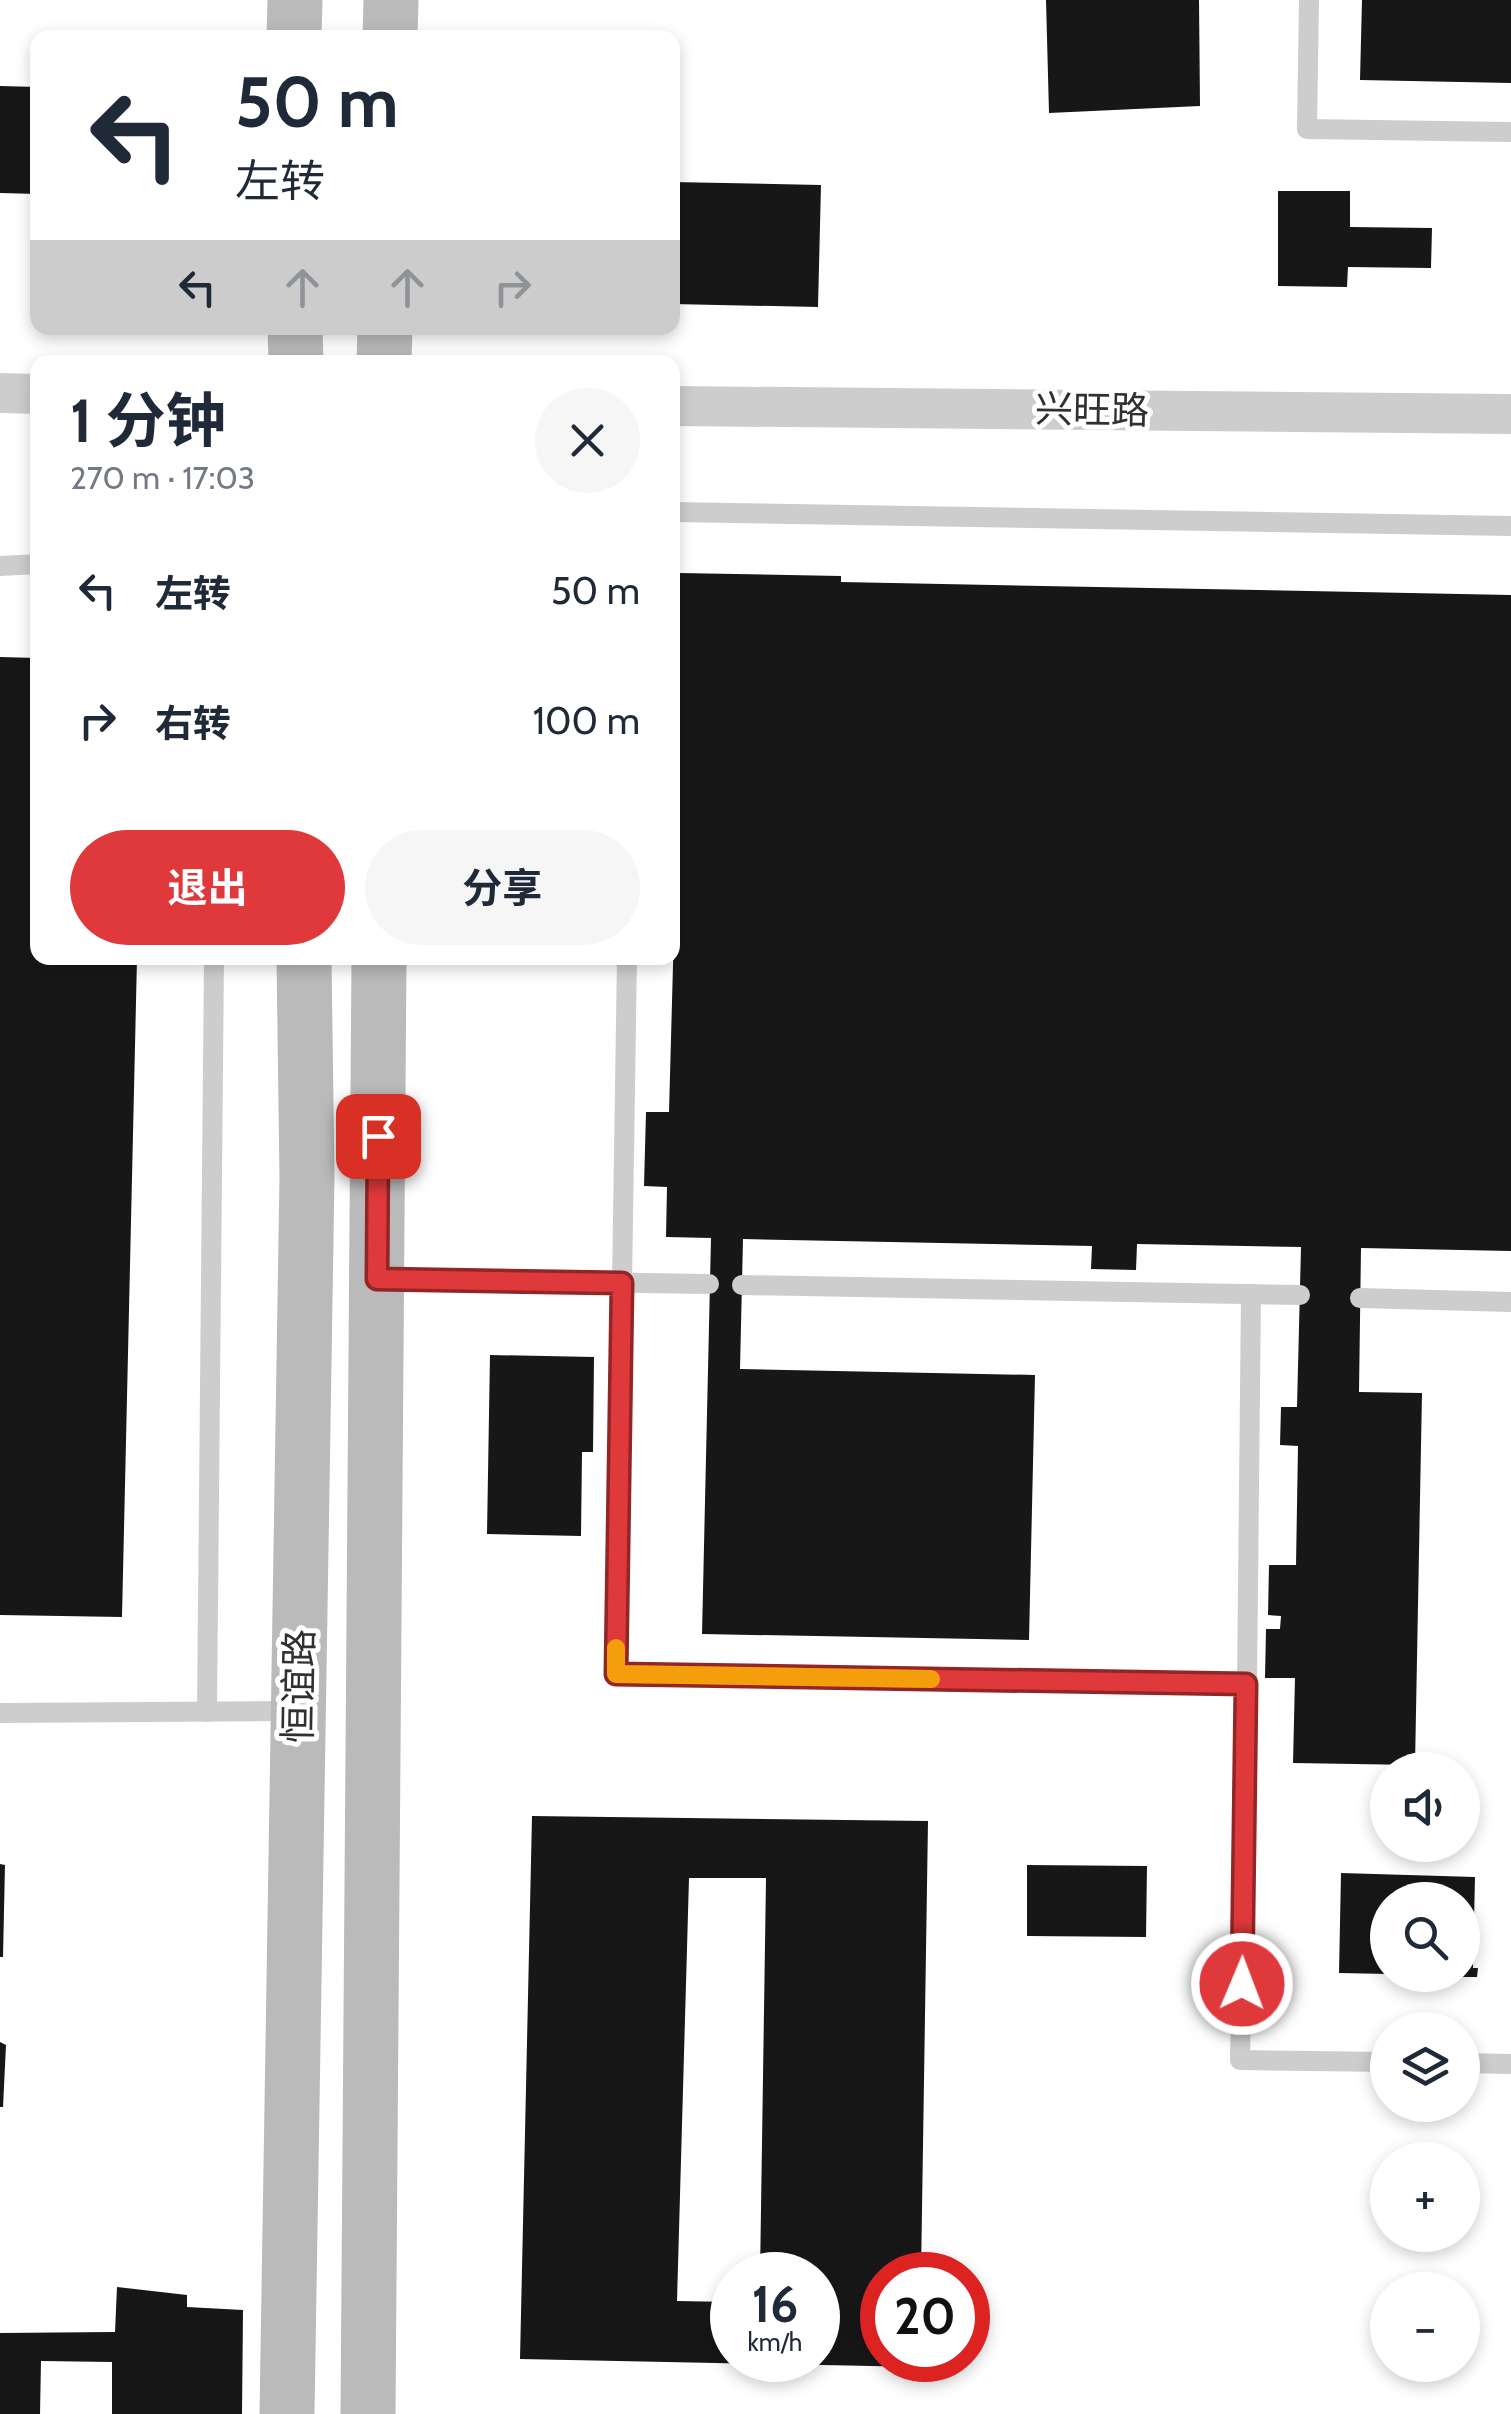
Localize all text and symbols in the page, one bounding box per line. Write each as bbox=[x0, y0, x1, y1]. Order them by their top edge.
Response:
text: 50 m bbox=[235, 59, 399, 145]
icon: left bbox=[70, 70, 200, 200]
text: 左转 bbox=[235, 154, 325, 208]
icon: left bbox=[170, 260, 225, 315]
icon: ahead bbox=[275, 260, 330, 315]
icon: ahead bbox=[380, 260, 435, 315]
icon: right bbox=[485, 260, 540, 315]
text: 1 分钟 bbox=[70, 384, 226, 457]
street label: 兴旺路 bbox=[1035, 385, 1149, 434]
button: close bbox=[535, 388, 640, 493]
text: 270 m · 17:03 bbox=[70, 458, 255, 497]
icon: left bbox=[70, 563, 125, 618]
text: 50 m bbox=[551, 567, 640, 614]
text: 左转 bbox=[155, 570, 231, 617]
icon: right bbox=[70, 693, 125, 748]
text: 100 m bbox=[533, 697, 640, 744]
text: 右转 bbox=[155, 700, 231, 747]
button: 退出 bbox=[70, 830, 345, 945]
button: 分享 bbox=[365, 830, 640, 945]
pin bbox=[336, 1094, 421, 1179]
icon: arrive bbox=[351, 1109, 406, 1164]
street label: 恒谊路 bbox=[274, 1629, 323, 1743]
map controls bbox=[1370, 1752, 1480, 2382]
button: sound bbox=[1370, 1752, 1480, 1862]
button: search bbox=[1370, 1882, 1480, 1992]
position arrow bbox=[1190, 1932, 1294, 2036]
button: layers bbox=[1370, 2012, 1480, 2122]
button: + bbox=[1370, 2142, 1480, 2252]
speed limit sign: 20 bbox=[860, 2252, 990, 2382]
button: − bbox=[1370, 2272, 1480, 2382]
text: 16 bbox=[752, 2274, 798, 2335]
text: km/h bbox=[748, 2327, 802, 2357]

